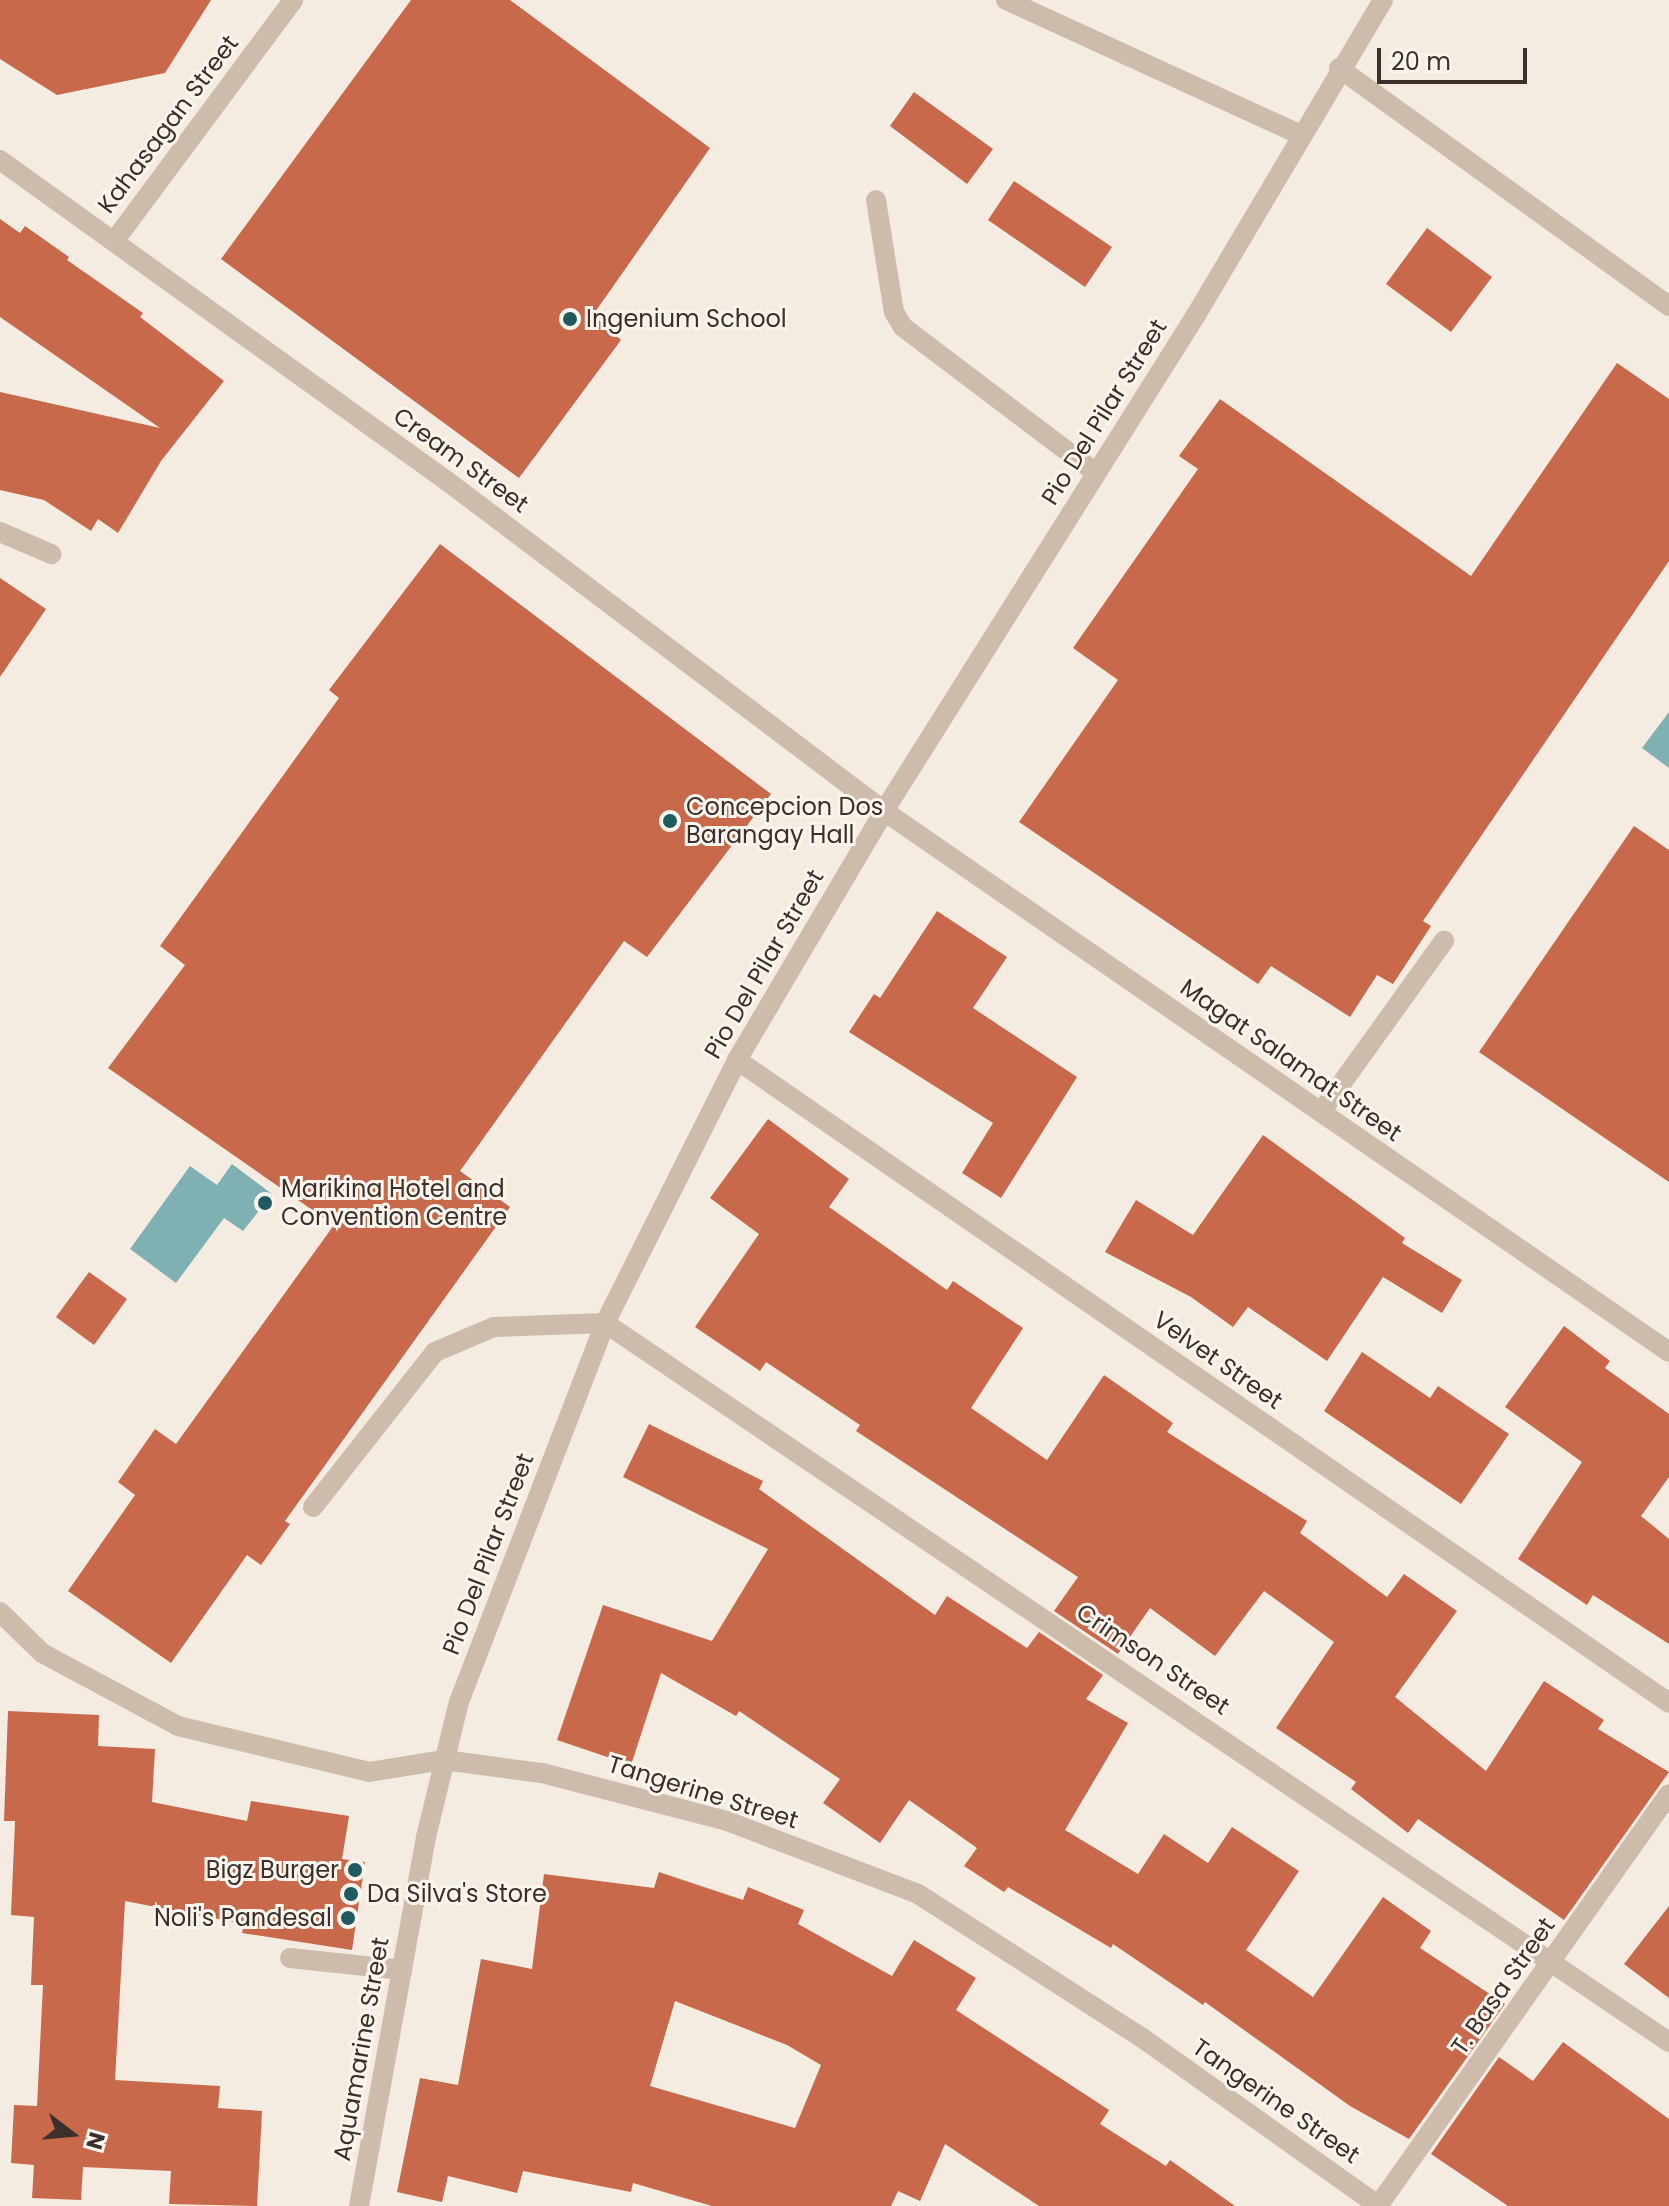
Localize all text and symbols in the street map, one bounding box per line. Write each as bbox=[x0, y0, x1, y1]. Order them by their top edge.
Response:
street label: Kahasagan Street bbox=[92, 29, 244, 219]
scale bar bbox=[1381, 32, 1531, 82]
text: 20 m bbox=[1391, 45, 1451, 78]
place label: Ingenium School bbox=[586, 305, 787, 333]
marker: Ingenium School bbox=[561, 310, 579, 328]
street label: Pio Del Pilar Street bbox=[1035, 314, 1173, 510]
street label: Cream Street bbox=[388, 401, 534, 519]
place label: Concepcion Dos Barangay Hall bbox=[686, 793, 883, 849]
marker: Concepcion Dos Barangay Hall bbox=[661, 812, 679, 830]
street label: Pio Del Pilar Street bbox=[698, 864, 830, 1064]
street label: Magat Salamat Street bbox=[1175, 973, 1407, 1147]
place label: Marikina Hotel and Convention Centre bbox=[281, 1175, 507, 1231]
marker: Marikina Hotel and Convention Centre bbox=[256, 1194, 274, 1212]
street label: Velvet Street bbox=[1148, 1305, 1288, 1415]
street label: Pio Del Pilar Street bbox=[436, 1449, 540, 1659]
street label: Crimson Street bbox=[1071, 1597, 1235, 1721]
street label: Tangerine Street bbox=[604, 1749, 802, 1835]
place label: Bigz Burger bbox=[206, 1856, 339, 1884]
marker: Bigz Burger bbox=[346, 1861, 364, 1879]
place label: Da Silva's Store bbox=[367, 1880, 547, 1908]
marker: Da Silva's Store bbox=[342, 1885, 360, 1903]
place label: Noli's Pandesal bbox=[154, 1904, 332, 1932]
marker: Noli's Pandesal bbox=[339, 1909, 357, 1927]
street label: T. Basa Street bbox=[1445, 1912, 1561, 2060]
street label: Aquamarine Street bbox=[327, 1935, 395, 2163]
street label: Tangerine Street bbox=[1187, 2033, 1365, 2169]
north arrow bbox=[32, 2094, 112, 2174]
text: N bbox=[78, 2129, 113, 2153]

